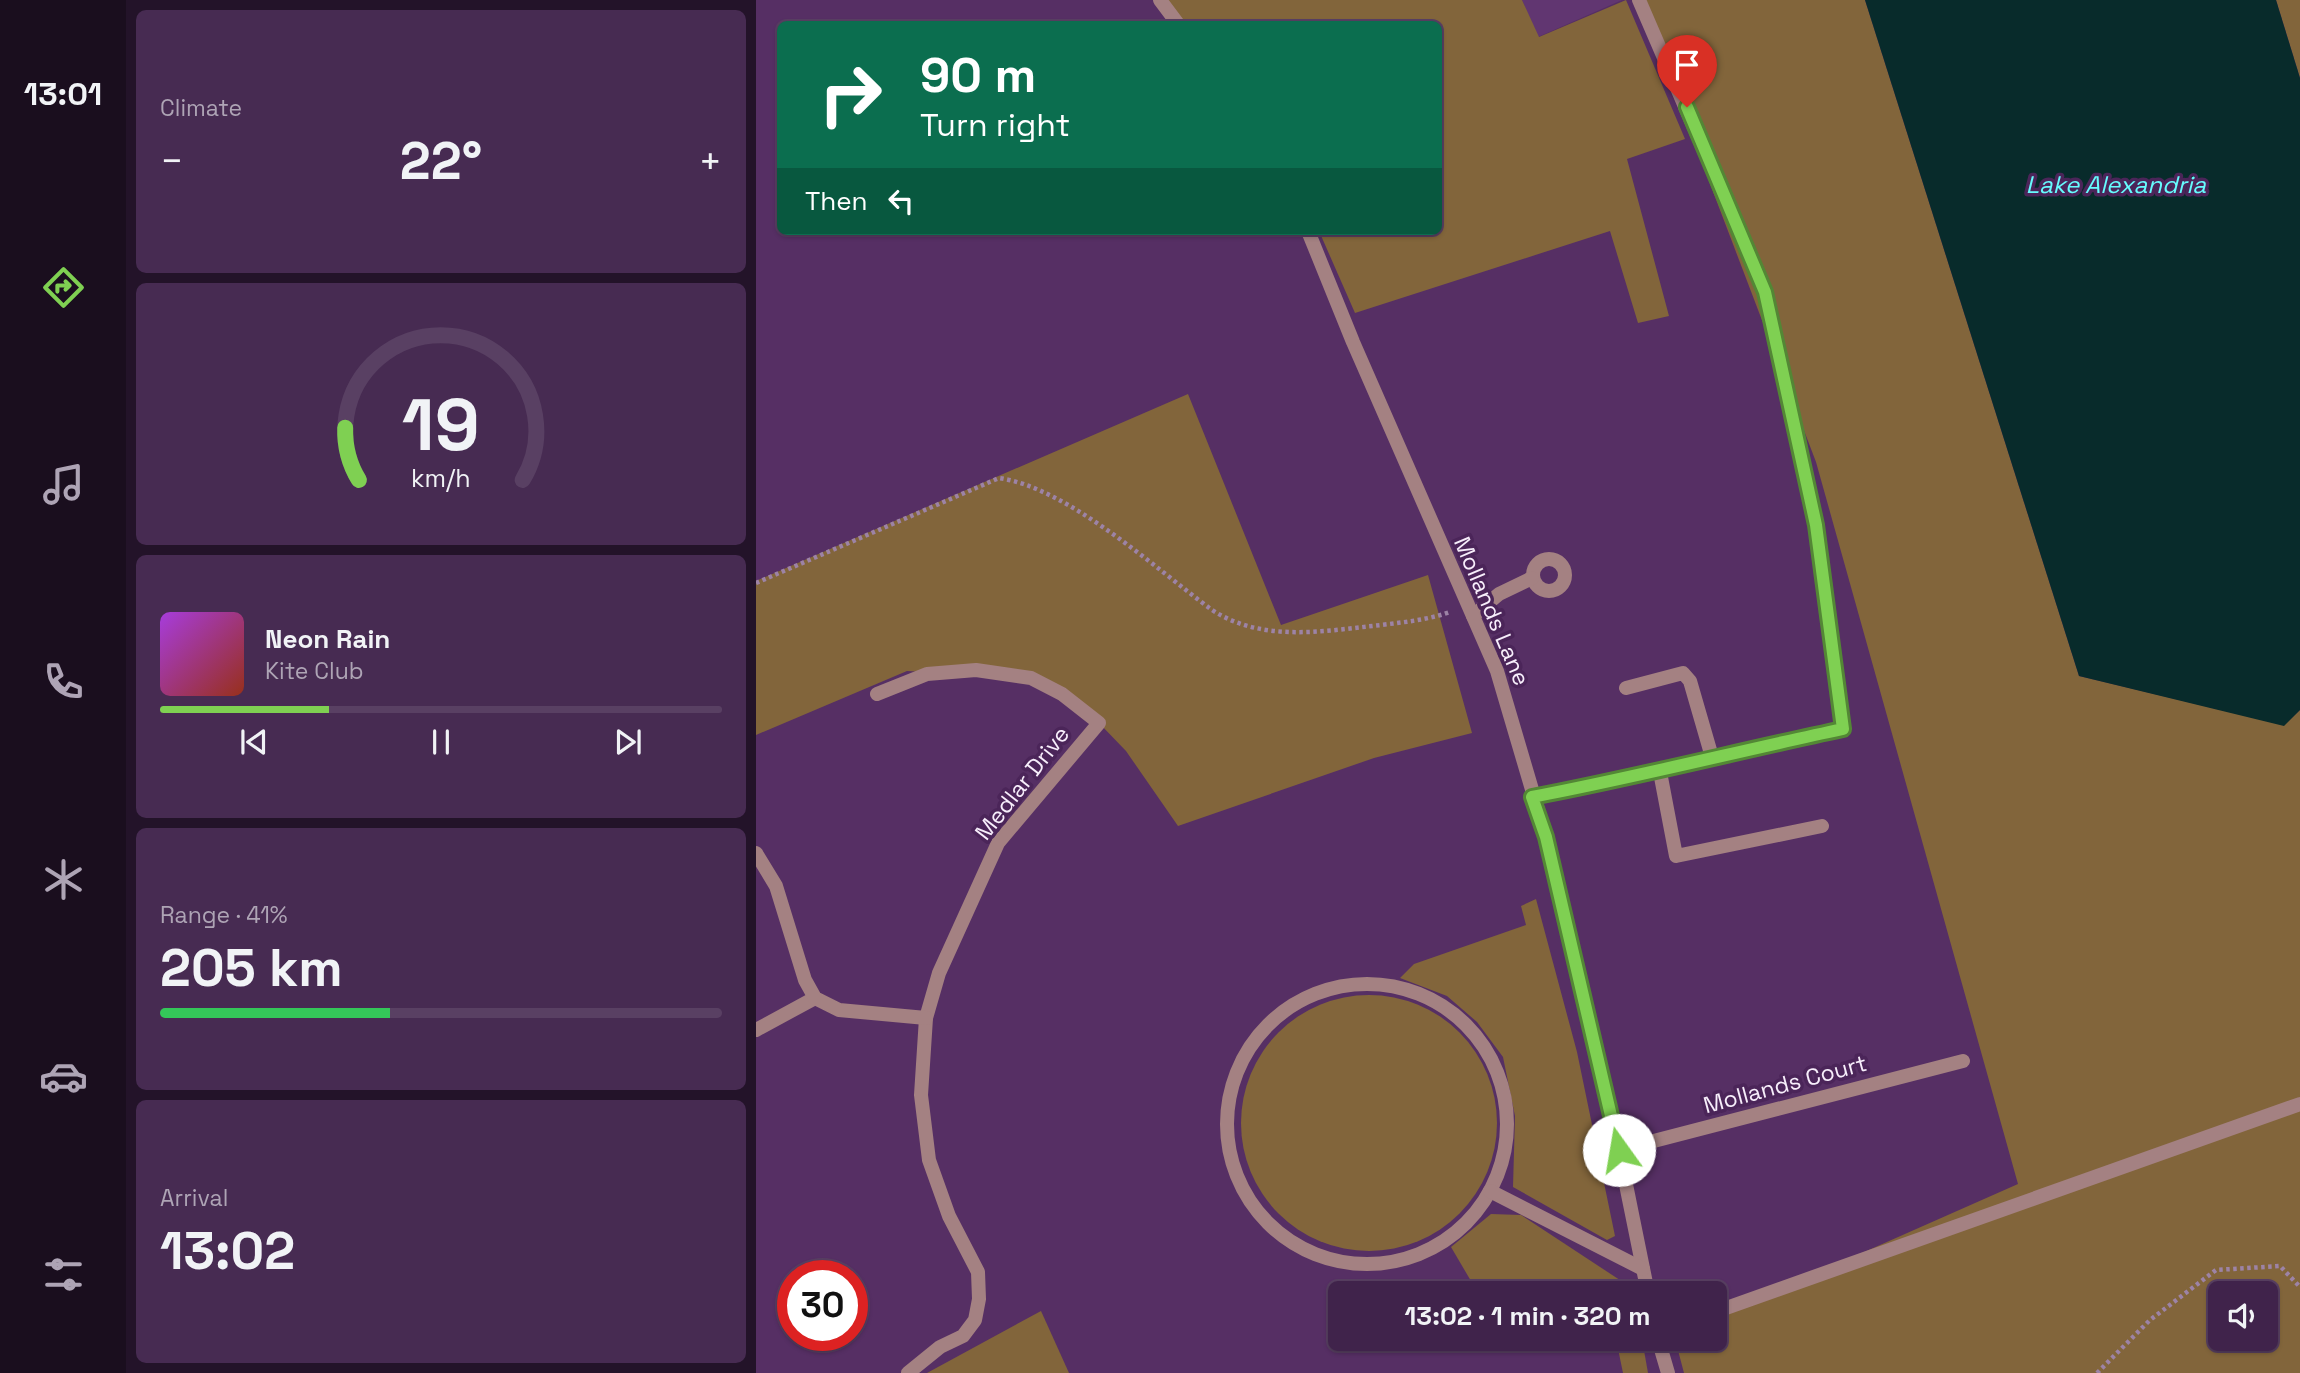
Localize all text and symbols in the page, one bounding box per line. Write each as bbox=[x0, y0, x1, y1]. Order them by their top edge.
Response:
pin bbox=[1657, 35, 1717, 107]
text: 90 m bbox=[920, 44, 1036, 106]
icon: arrive bbox=[1668, 46, 1706, 84]
icon: right bbox=[805, 49, 896, 140]
text: 13:01 bbox=[24, 74, 102, 114]
text: Climate bbox=[160, 93, 242, 123]
text: Turn right bbox=[920, 105, 1070, 145]
text: 22° bbox=[400, 128, 482, 194]
text: − bbox=[160, 137, 184, 185]
text: + bbox=[698, 137, 722, 185]
water label: Lake Alexandria bbox=[2026, 169, 2206, 200]
icon: left bbox=[882, 182, 920, 220]
text: Then bbox=[805, 184, 868, 218]
icon: directions bbox=[39, 263, 88, 312]
text: 19 bbox=[402, 378, 480, 471]
icon: music bbox=[39, 460, 88, 509]
text: km/h bbox=[411, 462, 471, 494]
street label: Mollands Lane bbox=[1447, 532, 1537, 690]
text: Neon Rain bbox=[265, 622, 390, 656]
text: Kite Club bbox=[265, 656, 364, 686]
icon: phone bbox=[39, 657, 88, 706]
street label: Medlar Drive bbox=[968, 720, 1076, 846]
icon: previous bbox=[235, 723, 273, 761]
icon: pause bbox=[422, 723, 460, 761]
icon: next bbox=[609, 723, 647, 761]
icon: climate bbox=[39, 855, 88, 904]
text: Range · 41% bbox=[160, 900, 288, 930]
text: 205 km bbox=[160, 935, 343, 1001]
street label: Mollands Court bbox=[1700, 1048, 1870, 1120]
icon: car bbox=[39, 1052, 88, 1101]
position arrow bbox=[1582, 1113, 1656, 1187]
text: Arrival bbox=[160, 1183, 228, 1213]
text: 13:02 bbox=[160, 1218, 295, 1284]
icon: filters bbox=[39, 1250, 88, 1299]
speed limit sign: 30 bbox=[777, 1260, 868, 1351]
map controls bbox=[2208, 1281, 2278, 1351]
button: sound bbox=[2208, 1281, 2278, 1351]
text: 13:02 · 1 min · 320 m bbox=[1405, 1299, 1650, 1333]

